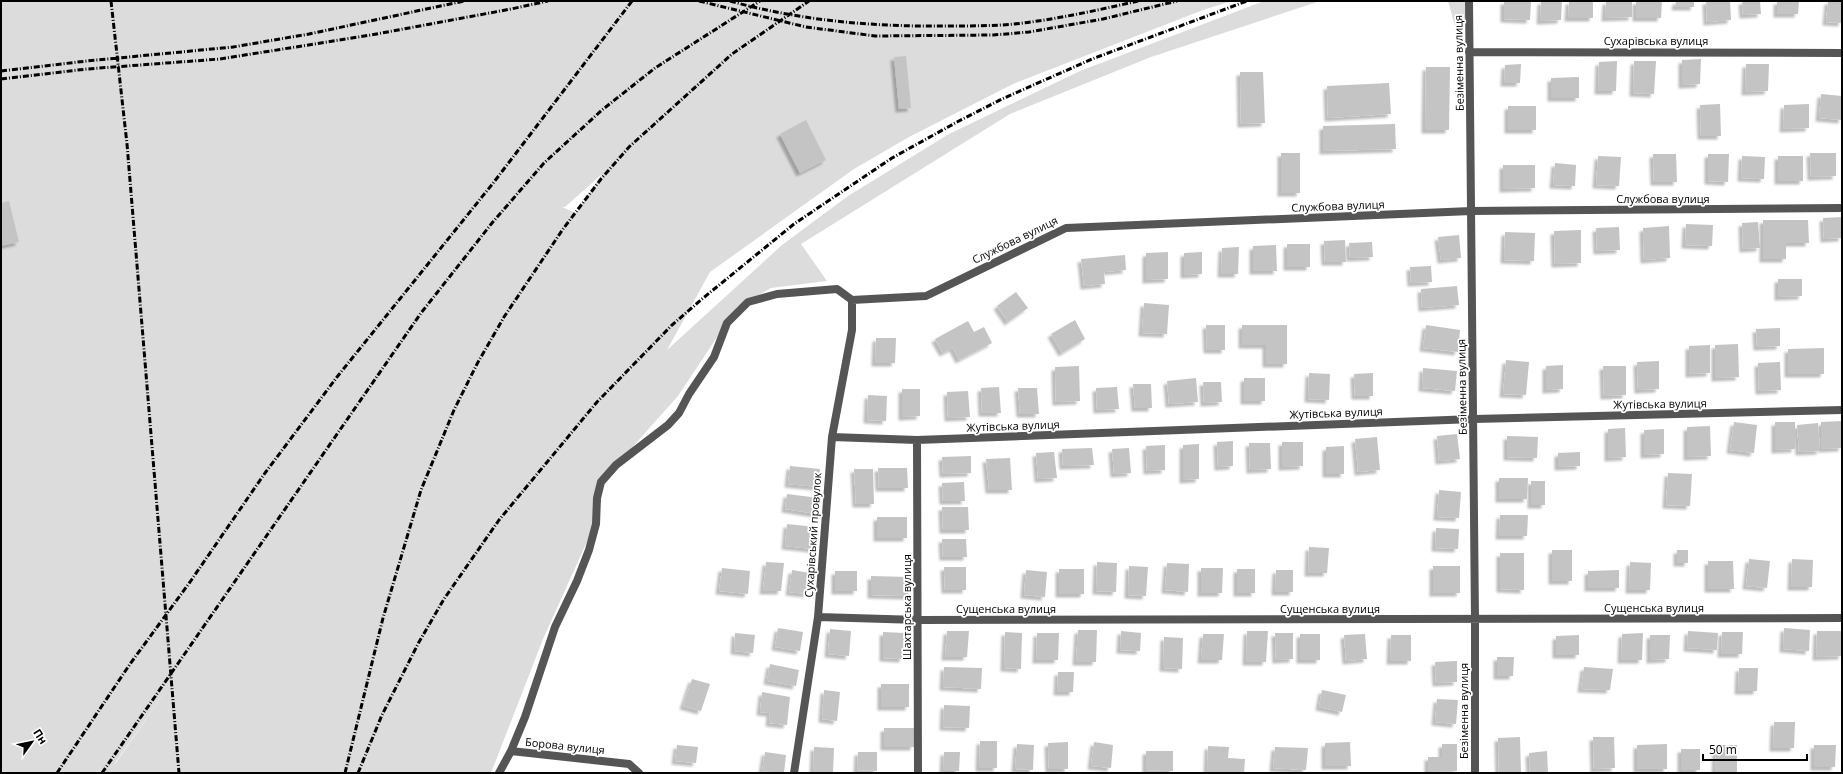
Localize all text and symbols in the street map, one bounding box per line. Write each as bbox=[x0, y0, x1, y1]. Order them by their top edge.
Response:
street label: Безіменна вулиця bbox=[1450, 15, 1467, 111]
street label: Сухарівська вулиця bbox=[1604, 33, 1708, 48]
street label: Службова вулиця bbox=[1616, 191, 1710, 206]
street label: Службова вулиця bbox=[1291, 196, 1385, 215]
street label: Службова вулиця bbox=[970, 212, 1060, 267]
street label: Безіменна вулиця bbox=[1453, 339, 1470, 435]
street label: Жутівська вулиця bbox=[1613, 395, 1707, 412]
street label: Жутівська вулиця bbox=[1289, 403, 1383, 422]
street label: Жутівська вулиця bbox=[966, 416, 1060, 435]
street label: Сухарівський провулок bbox=[801, 472, 824, 598]
street label: Шахтарська вулиця bbox=[899, 554, 914, 660]
street label: Сущенська вулиця bbox=[1604, 600, 1704, 615]
street label: Сущенська вулиця bbox=[956, 601, 1056, 616]
street label: Сущенська вулиця bbox=[1280, 601, 1380, 616]
street label: Безіменна вулиця bbox=[1456, 663, 1471, 759]
north arrow bbox=[12, 722, 52, 762]
text: Пн bbox=[30, 726, 51, 747]
street label: Борова вулиця bbox=[524, 734, 606, 757]
scale bar bbox=[1703, 736, 1807, 762]
text: 50 m bbox=[1709, 741, 1737, 758]

